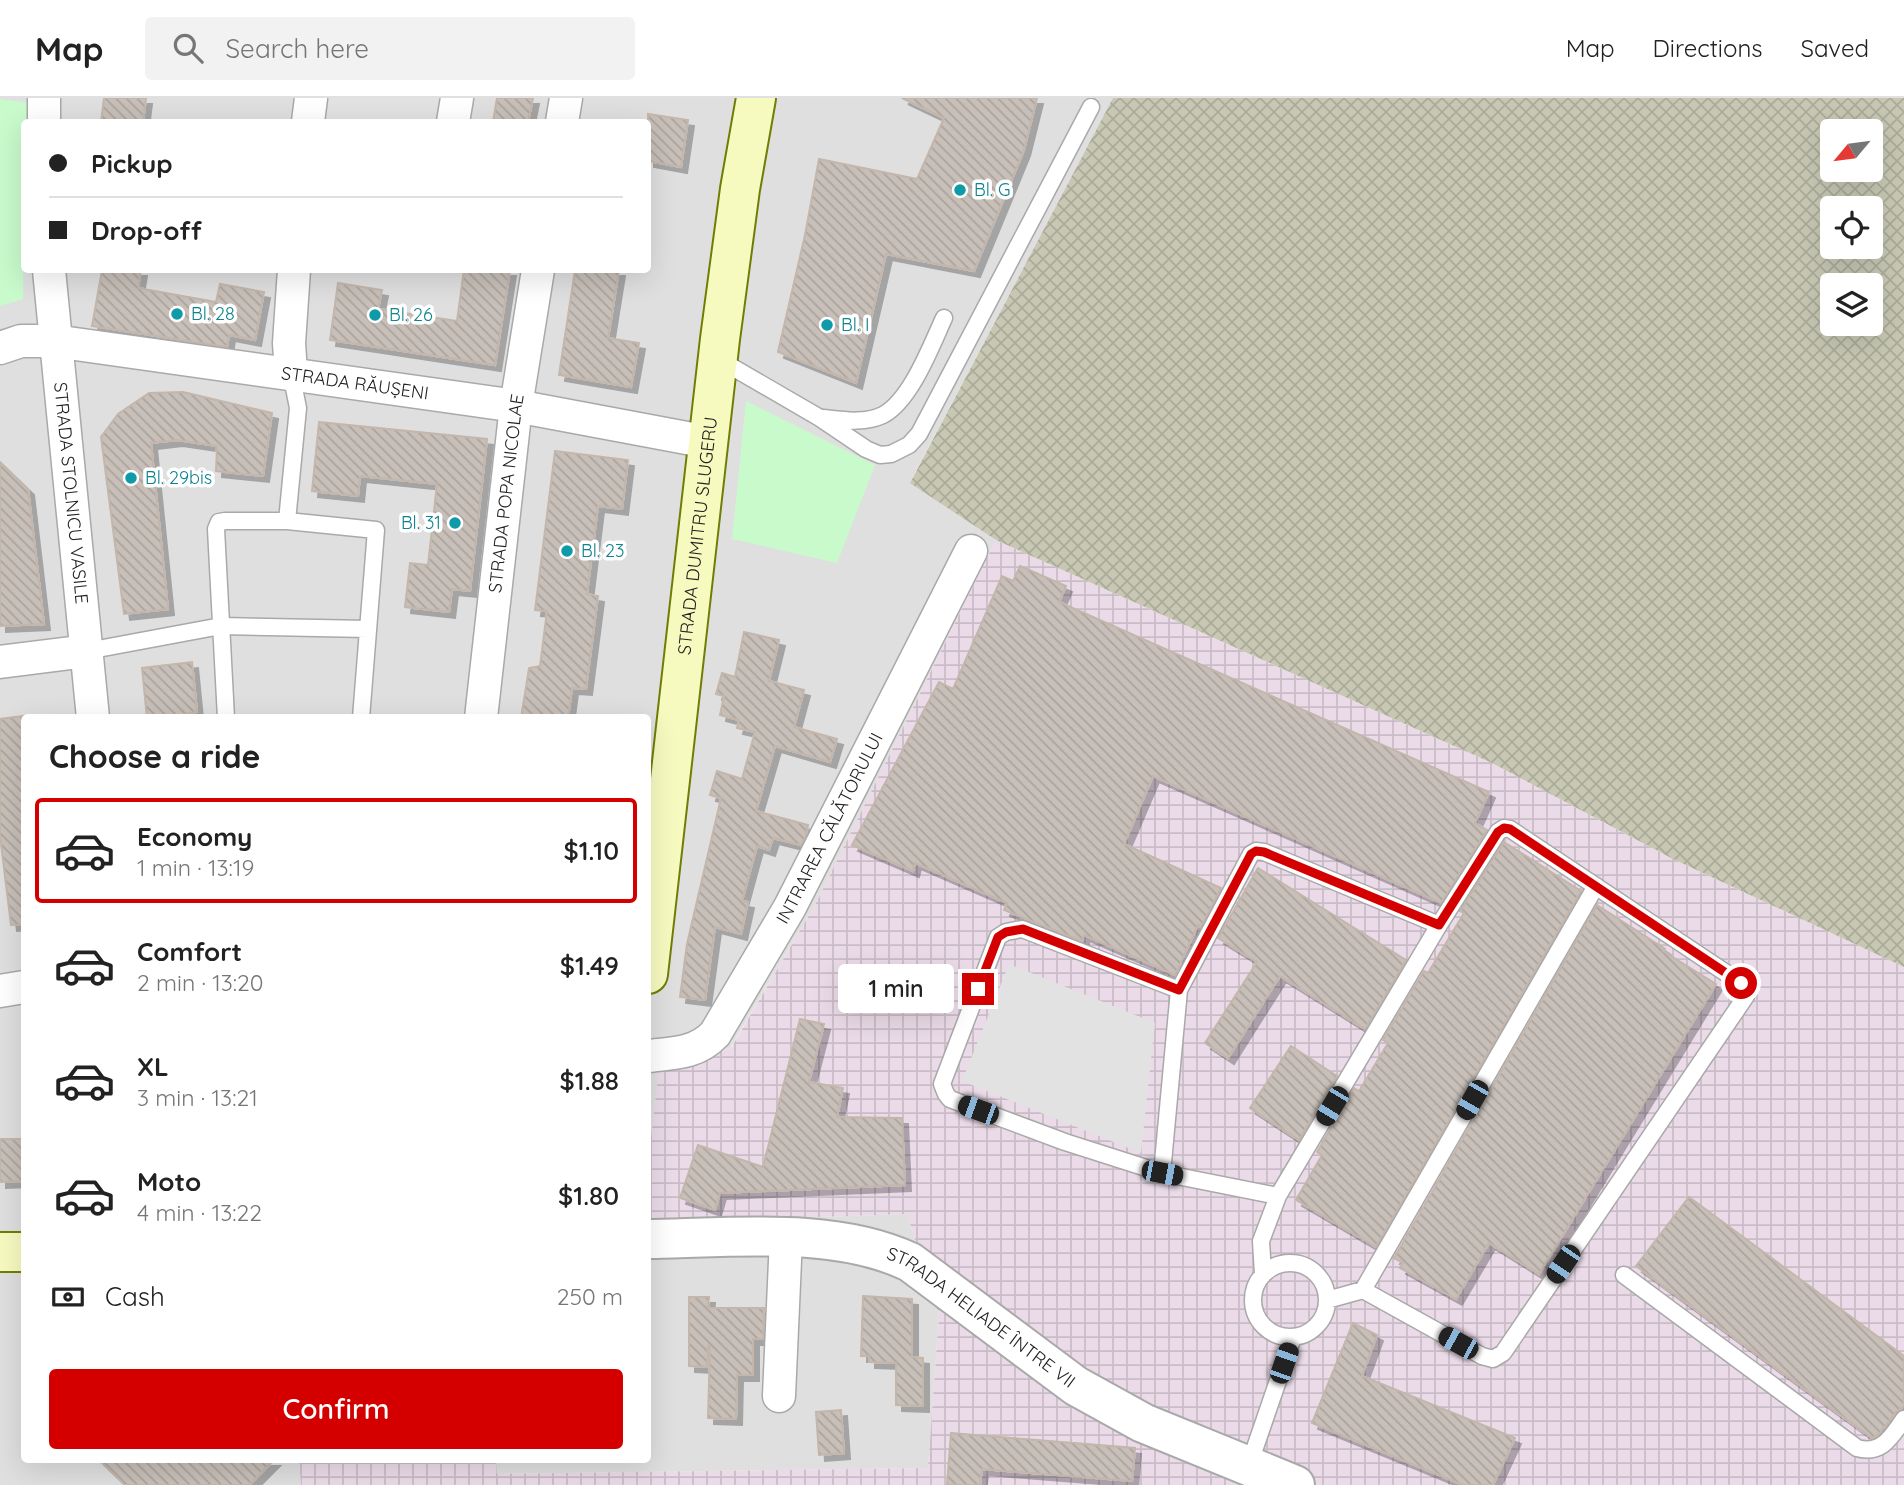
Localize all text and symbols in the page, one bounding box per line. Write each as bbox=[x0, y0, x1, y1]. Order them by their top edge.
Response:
search box bbox=[145, 17, 635, 80]
text: Map bbox=[35, 28, 103, 69]
icon: search bbox=[169, 29, 207, 67]
text: Search here bbox=[225, 32, 369, 65]
text: Map bbox=[1566, 33, 1615, 63]
text: Directions bbox=[1653, 33, 1763, 63]
text: Saved bbox=[1801, 33, 1869, 63]
north arrow bbox=[1820, 119, 1883, 182]
map controls bbox=[1820, 119, 1883, 336]
text: Pickup bbox=[91, 147, 173, 180]
place label: Bl. G bbox=[974, 178, 1011, 201]
marker: Bl. G bbox=[952, 182, 968, 198]
button: locate bbox=[1820, 196, 1883, 259]
text: Drop-off bbox=[91, 214, 202, 247]
button: layers bbox=[1820, 273, 1883, 336]
place label: Bl. 28 bbox=[191, 302, 235, 325]
place label: Bl. 26 bbox=[389, 303, 433, 326]
marker: Bl. 28 bbox=[169, 306, 185, 322]
marker: Bl. 26 bbox=[367, 307, 383, 323]
place label: Bl. I bbox=[841, 313, 869, 336]
marker: Bl. I bbox=[819, 317, 835, 333]
street label: STRADA RĂUȘENI bbox=[280, 361, 430, 405]
street label: STRADA STOLNICU VASILE bbox=[49, 381, 94, 605]
street label: STRADA POPA NICOLAE bbox=[483, 392, 529, 594]
street label: STRADA DUMITRU SLUGERU bbox=[672, 415, 722, 656]
place label: Bl. 29bis bbox=[145, 466, 212, 489]
marker: Bl. 29bis bbox=[123, 470, 139, 486]
place label: Bl. 31 bbox=[401, 511, 441, 534]
marker: Bl. 31 bbox=[447, 515, 463, 531]
place label: Bl. 23 bbox=[581, 539, 624, 562]
marker: Bl. 23 bbox=[559, 543, 575, 559]
street label: INTRAREA CĂLĂTORULUI bbox=[771, 729, 888, 928]
text: Choose a ride bbox=[49, 736, 261, 776]
icon: car bbox=[53, 819, 116, 882]
text: Economy bbox=[137, 820, 252, 853]
text: $1.10 bbox=[563, 834, 619, 867]
text: 1 min · 13:19 bbox=[137, 853, 254, 882]
icon: car bbox=[53, 934, 116, 997]
text: Comfort bbox=[137, 935, 242, 968]
text: $1.49 bbox=[560, 949, 619, 982]
callout: 1 min bbox=[838, 964, 954, 1014]
route start bbox=[1725, 967, 1757, 999]
text: 2 min · 13:20 bbox=[137, 968, 264, 997]
route end bbox=[962, 973, 994, 1005]
text: 1 min bbox=[868, 974, 924, 1003]
icon: car bbox=[53, 1049, 116, 1112]
text: XL bbox=[137, 1050, 169, 1083]
text: $1.88 bbox=[560, 1064, 619, 1097]
car bbox=[1453, 1077, 1492, 1123]
text: 3 min · 13:21 bbox=[137, 1083, 258, 1112]
car bbox=[1313, 1083, 1352, 1129]
car bbox=[955, 1093, 1002, 1127]
car bbox=[1140, 1159, 1185, 1187]
icon: car bbox=[53, 1164, 116, 1227]
text: Moto bbox=[137, 1165, 201, 1198]
text: $1.80 bbox=[558, 1179, 619, 1212]
text: 4 min · 13:22 bbox=[137, 1198, 262, 1227]
car bbox=[1543, 1241, 1584, 1287]
street label: STRADA HELIADE ÎNTRE VII bbox=[884, 1242, 1080, 1393]
icon: cash bbox=[49, 1278, 87, 1316]
text: Cash bbox=[105, 1280, 165, 1313]
text: 250 m bbox=[557, 1282, 623, 1311]
car bbox=[1435, 1324, 1482, 1362]
car bbox=[1268, 1340, 1301, 1386]
button: Confirm bbox=[49, 1369, 623, 1449]

